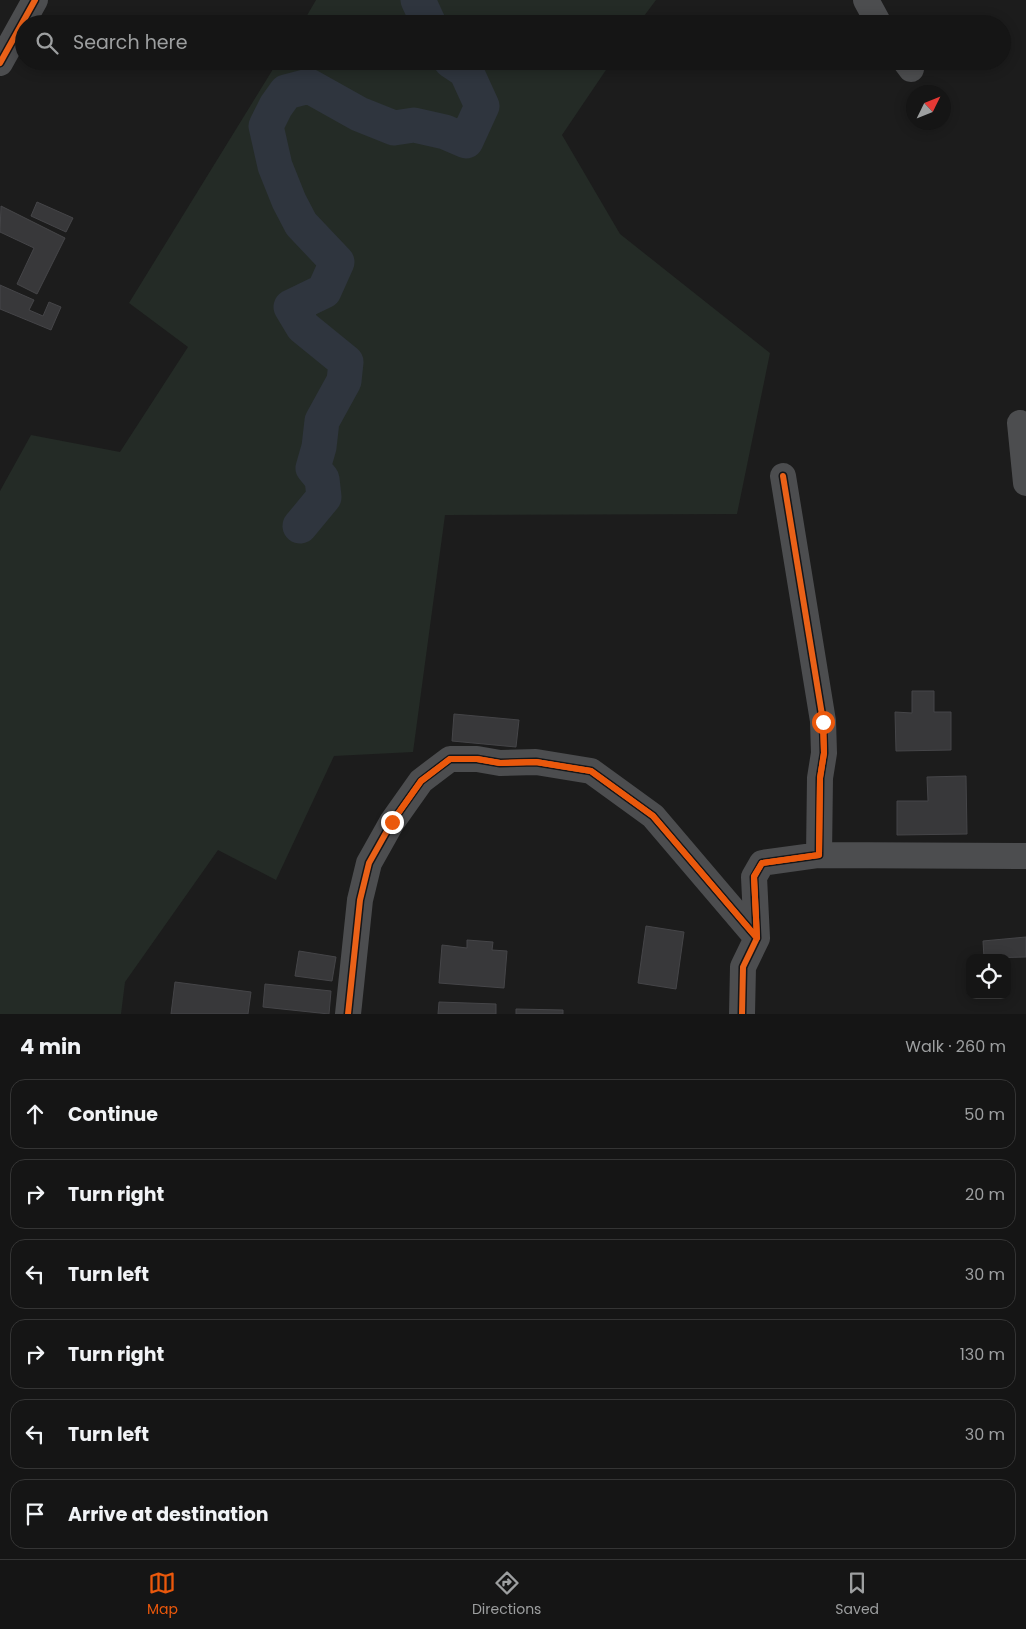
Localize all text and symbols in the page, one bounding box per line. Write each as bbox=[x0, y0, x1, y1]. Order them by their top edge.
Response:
search box bbox=[15, 15, 1011, 70]
icon: search bbox=[33, 29, 61, 57]
text: Search here bbox=[73, 29, 187, 56]
north arrow bbox=[906, 85, 951, 130]
route start bbox=[812, 711, 835, 734]
route end bbox=[381, 811, 404, 834]
map controls bbox=[966, 954, 1011, 999]
button: locate bbox=[966, 954, 1011, 999]
text: 4 min bbox=[20, 1032, 81, 1061]
text: Walk · 260 m bbox=[905, 1035, 1006, 1058]
icon: ahead bbox=[21, 1100, 49, 1128]
text: Continue bbox=[68, 1101, 158, 1128]
text: 50 m bbox=[964, 1103, 1005, 1126]
icon: right bbox=[21, 1180, 49, 1208]
text: Turn right bbox=[68, 1181, 164, 1208]
text: 20 m bbox=[965, 1183, 1005, 1206]
icon: left bbox=[21, 1260, 49, 1288]
text: Turn left bbox=[68, 1261, 149, 1288]
text: 30 m bbox=[965, 1263, 1005, 1286]
icon: right bbox=[21, 1340, 49, 1368]
text: Turn right bbox=[68, 1341, 164, 1368]
text: 130 m bbox=[960, 1343, 1005, 1366]
icon: left bbox=[21, 1420, 49, 1448]
text: Turn left bbox=[68, 1421, 149, 1448]
text: 30 m bbox=[965, 1423, 1005, 1446]
icon: arrive bbox=[21, 1500, 49, 1528]
text: Arrive at destination bbox=[68, 1501, 269, 1528]
tab: Map bbox=[147, 1569, 178, 1620]
tab: Directions bbox=[472, 1569, 541, 1620]
tab: Saved bbox=[835, 1569, 879, 1620]

